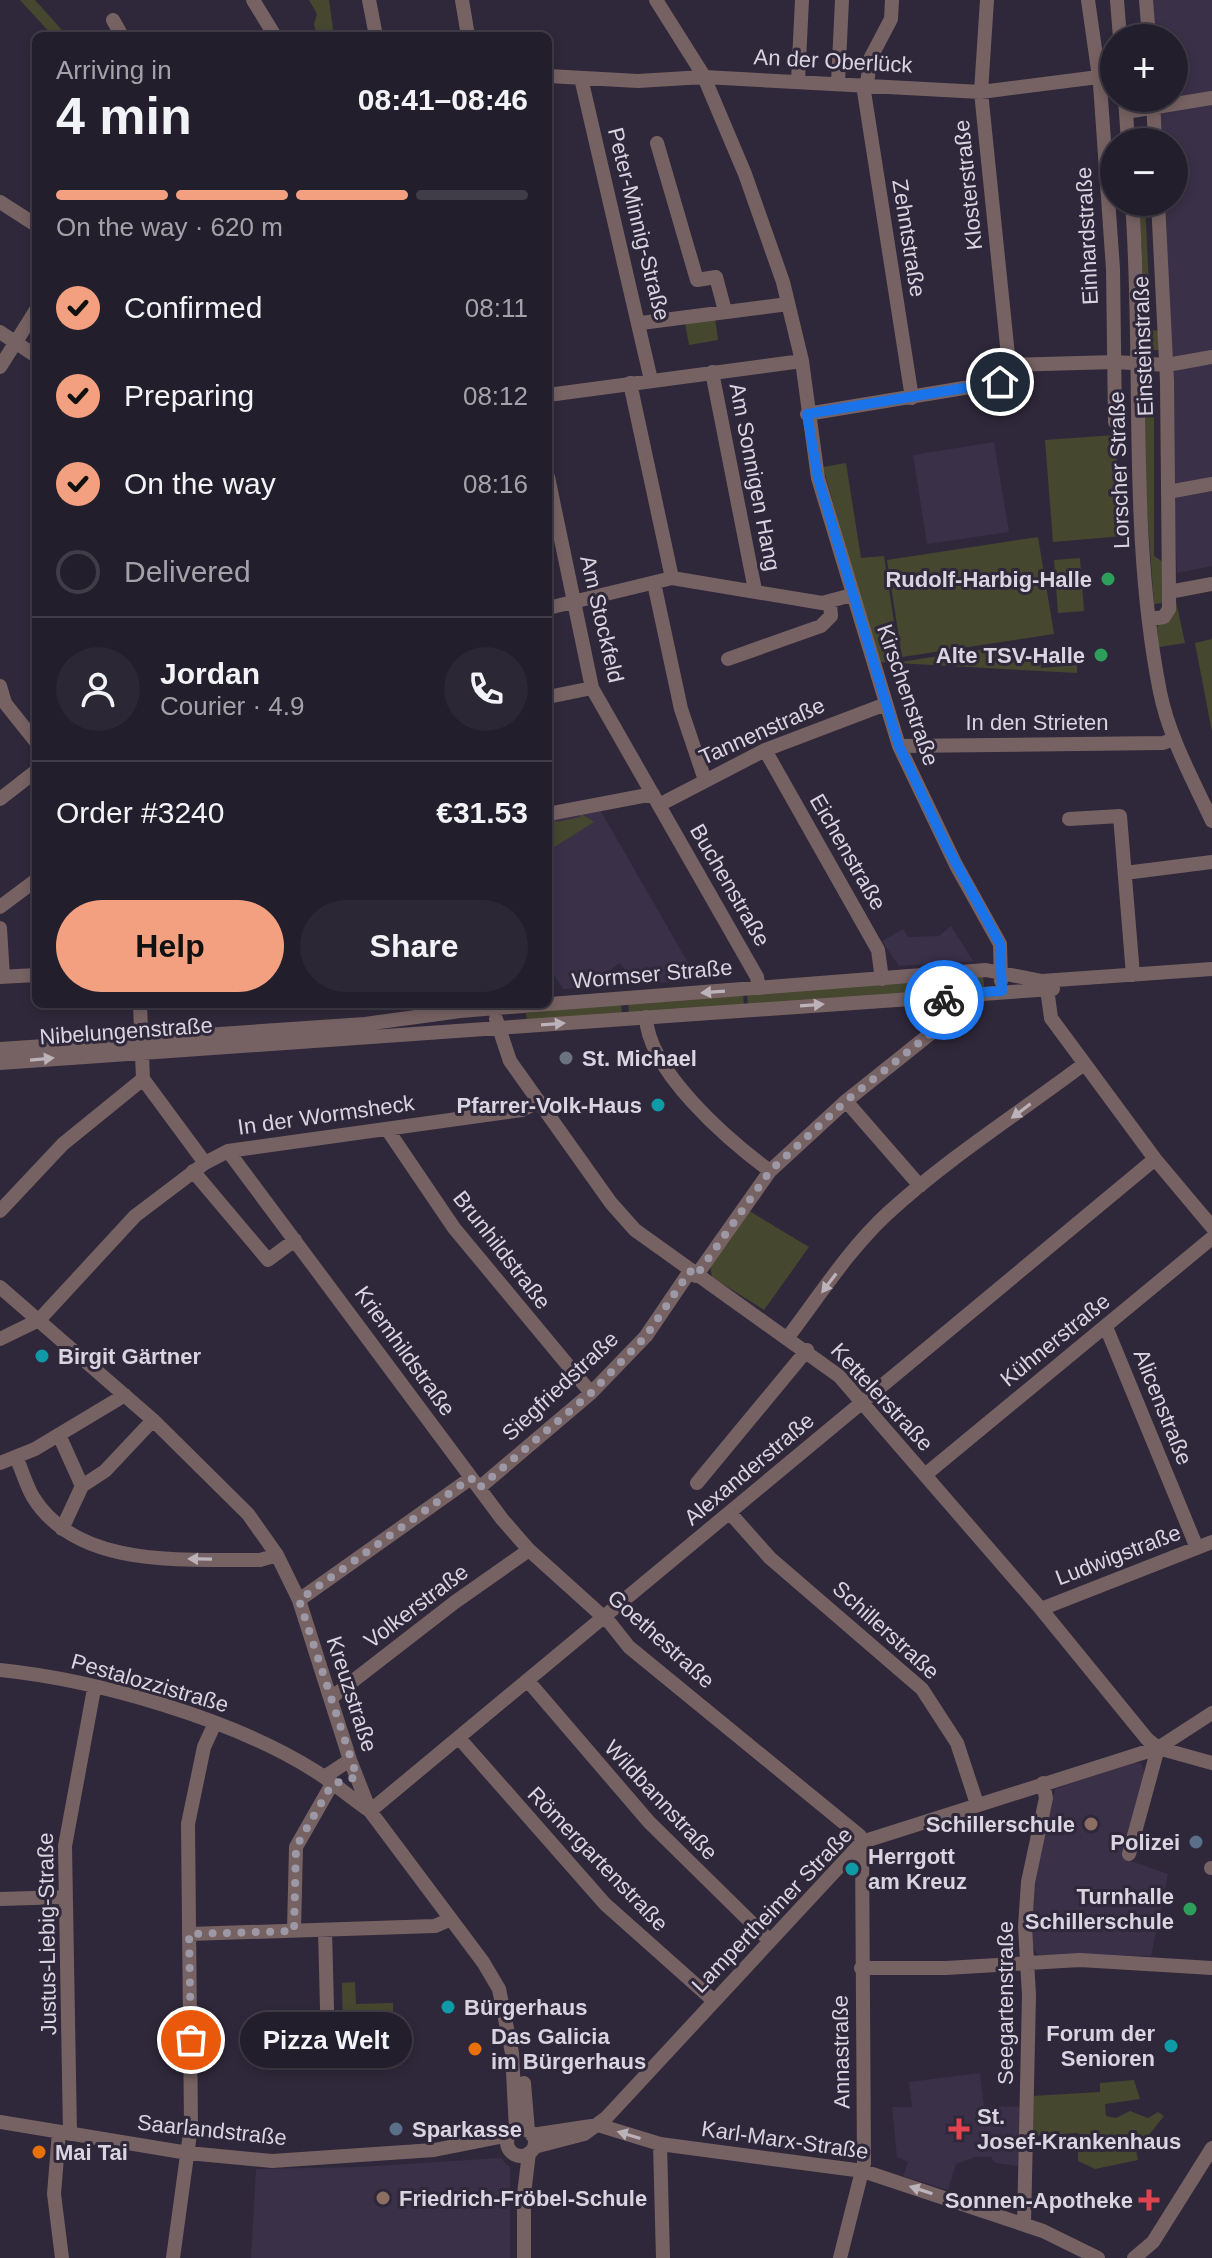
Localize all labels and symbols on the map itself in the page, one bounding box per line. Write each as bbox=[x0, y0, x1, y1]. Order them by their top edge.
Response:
street label: An der Oberlück bbox=[753, 44, 914, 78]
street label: Klosterstraße bbox=[949, 119, 987, 251]
street label: Peter-Minnig-Straße bbox=[603, 125, 675, 323]
street label: Einhardstraße bbox=[1071, 166, 1103, 306]
street label: Zehntstraße bbox=[887, 177, 931, 299]
street label: Einsteinstraße bbox=[1128, 275, 1158, 417]
pin bbox=[966, 348, 1034, 416]
street label: Am Sonnigen Hang bbox=[725, 381, 785, 573]
street label: Lorscher Straße bbox=[1104, 391, 1134, 549]
street label: Am Stockfeld bbox=[575, 553, 629, 685]
place label: Rudolf-Harbig-Halle bbox=[885, 567, 1092, 592]
marker: Rudolf-Harbig-Halle bbox=[1099, 570, 1117, 588]
street label: Kirschenstraße bbox=[872, 621, 944, 769]
place label: Alte TSV-Halle bbox=[936, 643, 1085, 668]
marker: Alte TSV-Halle bbox=[1092, 646, 1110, 664]
street label: Tannenstraße bbox=[695, 692, 829, 770]
street label: In den Strieten bbox=[965, 710, 1109, 735]
street label: Eichenstraße bbox=[805, 790, 891, 914]
street label: Buchenstraße bbox=[685, 819, 775, 951]
street label: Wormser Straße bbox=[571, 955, 733, 993]
courier bbox=[904, 960, 984, 1040]
one-way arrow bbox=[700, 986, 725, 999]
one-way arrow bbox=[800, 998, 825, 1011]
street label: Nibelungenstraße bbox=[39, 1012, 213, 1050]
one-way arrow bbox=[541, 1017, 566, 1030]
place label: St. Michael bbox=[582, 1046, 697, 1071]
marker: St. Michael bbox=[557, 1049, 575, 1067]
one-way arrow bbox=[30, 1052, 55, 1065]
street label: In der Wormsheck bbox=[236, 1090, 417, 1140]
place label: Pfarrer-Volk-Haus bbox=[457, 1093, 642, 1118]
marker: Pfarrer-Volk-Haus bbox=[649, 1096, 667, 1114]
one-way arrow bbox=[1010, 1103, 1032, 1119]
street label: Brunhildstraße bbox=[448, 1186, 556, 1314]
one-way arrow bbox=[821, 1273, 837, 1294]
street label: Kriemhildstraße bbox=[350, 1281, 460, 1421]
street label: Kühnerstraße bbox=[995, 1288, 1115, 1392]
street label: Siegfriedstraße bbox=[497, 1326, 623, 1446]
street label: Kettelerstraße bbox=[826, 1338, 938, 1456]
place label: Birgit Gärtner bbox=[58, 1344, 201, 1369]
street label: Alicenstraße bbox=[1129, 1346, 1197, 1468]
marker: Birgit Gärtner bbox=[33, 1347, 51, 1365]
street label: Alexanderstraße bbox=[679, 1408, 819, 1530]
street label: Ludwigstraße bbox=[1052, 1520, 1184, 1590]
one-way arrow bbox=[187, 1553, 212, 1565]
street label: Volkerstraße bbox=[359, 1559, 473, 1653]
street label: Schillerstraße bbox=[828, 1576, 944, 1684]
street label: Goethestraße bbox=[603, 1585, 719, 1693]
street label: Kreuzstraße bbox=[322, 1633, 382, 1755]
street label: Pestalozzistraße bbox=[68, 1649, 232, 1717]
street label: Wildbannstraße bbox=[599, 1735, 723, 1865]
street label: Römergartenstraße bbox=[523, 1782, 673, 1936]
place label: Schillerschule bbox=[926, 1812, 1075, 1837]
marker: Schillerschule bbox=[1082, 1815, 1100, 1833]
street label: Lampertheimer Straße bbox=[687, 1822, 857, 1998]
place label: Polizei bbox=[1110, 1830, 1180, 1855]
street label: Justus-Liebig-Straße bbox=[33, 1832, 61, 2036]
marker: Polizei bbox=[1187, 1833, 1205, 1851]
place label: Herrgott am Kreuz bbox=[868, 1844, 967, 1894]
marker: Herrgott am Kreuz bbox=[843, 1860, 861, 1878]
place label: Turnhalle Schillerschule bbox=[1025, 1884, 1174, 1934]
marker: Turnhalle Schillerschule bbox=[1181, 1900, 1199, 1918]
street label: Seegartenstraße bbox=[993, 1921, 1018, 2085]
place label: Bürgerhaus bbox=[464, 1995, 587, 2020]
street label: Annastraße bbox=[828, 1995, 854, 2109]
marker: Bürgerhaus bbox=[439, 1998, 457, 2016]
pin bbox=[157, 2006, 225, 2074]
callout: Pizza Welt bbox=[239, 2012, 411, 2068]
place label: Forum der Senioren bbox=[1046, 2021, 1155, 2071]
place label: Das Galicia im Bürgerhaus bbox=[491, 2024, 646, 2074]
marker: Forum der Senioren bbox=[1162, 2037, 1180, 2055]
marker: Das Galicia im Bürgerhaus bbox=[466, 2040, 484, 2058]
place label: St. Josef-Krankenhaus bbox=[977, 2104, 1181, 2154]
street label: Saarlandstraße bbox=[136, 2110, 288, 2150]
street label: Karl-Marx-Straße bbox=[700, 2116, 870, 2164]
place label: Sparkasse bbox=[412, 2117, 522, 2142]
marker: St. Josef-Krankenhaus bbox=[948, 2118, 970, 2140]
marker: Sparkasse bbox=[387, 2120, 405, 2138]
one-way arrow bbox=[616, 2128, 640, 2141]
place label: Mai Tai bbox=[55, 2140, 128, 2165]
marker: Mai Tai bbox=[30, 2143, 48, 2161]
one-way arrow bbox=[909, 2184, 933, 2196]
place label: Friedrich-Fröbel-Schule bbox=[399, 2186, 647, 2211]
place label: Sonnen-Apotheke bbox=[945, 2188, 1133, 2213]
marker: Friedrich-Fröbel-Schule bbox=[374, 2189, 392, 2207]
marker: Sonnen-Apotheke bbox=[1140, 2191, 1158, 2209]

